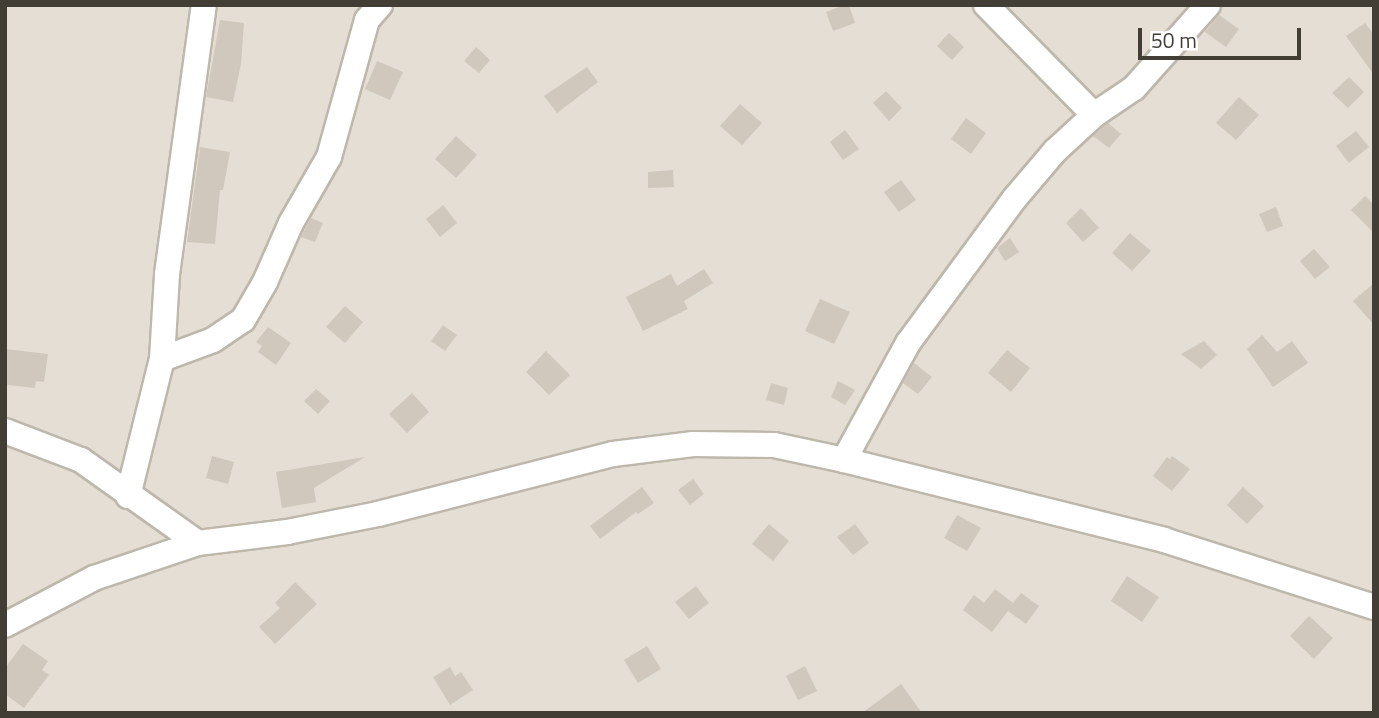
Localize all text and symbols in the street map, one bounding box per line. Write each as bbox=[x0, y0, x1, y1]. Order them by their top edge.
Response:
scale bar bbox=[1141, 14, 1304, 58]
text: 50 m bbox=[1151, 24, 1197, 56]

